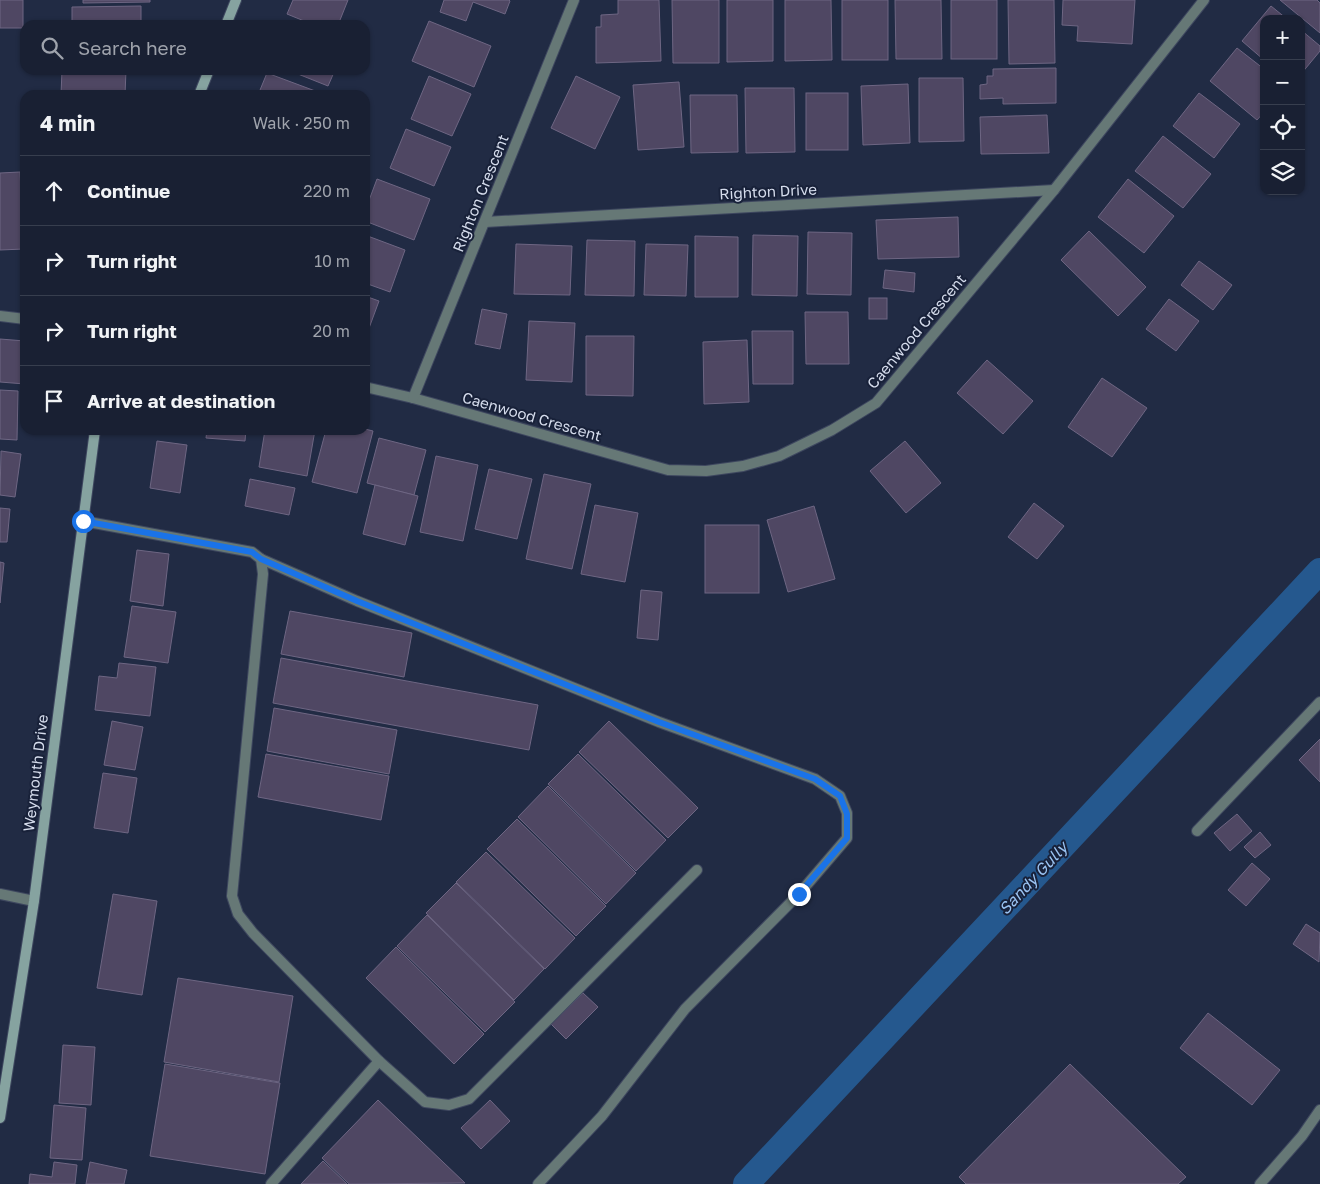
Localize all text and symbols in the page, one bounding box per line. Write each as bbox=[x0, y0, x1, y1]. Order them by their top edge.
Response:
map controls bbox=[1260, 15, 1305, 195]
button: + bbox=[1260, 15, 1305, 60]
search box bbox=[20, 20, 370, 75]
icon: search bbox=[38, 34, 66, 62]
text: Search here bbox=[78, 36, 187, 59]
button: − bbox=[1260, 60, 1305, 105]
button: locate bbox=[1260, 105, 1305, 150]
text: 4 min bbox=[40, 110, 95, 136]
text: Walk · 250 m bbox=[253, 113, 350, 133]
street label: Righton Crescent bbox=[448, 132, 512, 254]
button: layers bbox=[1260, 150, 1305, 195]
icon: ahead bbox=[40, 177, 68, 205]
text: Continue bbox=[87, 179, 170, 202]
street label: Righton Drive bbox=[719, 179, 818, 203]
text: 220 m bbox=[303, 181, 350, 201]
icon: right bbox=[40, 247, 68, 275]
text: Turn right bbox=[87, 249, 177, 272]
text: 10 m bbox=[314, 251, 350, 271]
street label: Caenwood Crescent bbox=[863, 270, 969, 392]
icon: right bbox=[40, 317, 68, 345]
text: Turn right bbox=[87, 319, 177, 342]
text: 20 m bbox=[313, 321, 350, 341]
icon: arrive bbox=[40, 387, 68, 415]
street label: Caenwood Crescent bbox=[460, 388, 604, 444]
text: Arrive at destination bbox=[87, 389, 275, 412]
route start bbox=[72, 510, 95, 533]
street label: Weymouth Drive bbox=[19, 713, 51, 833]
water label: Sandy Gully bbox=[994, 836, 1073, 918]
route end bbox=[788, 883, 811, 906]

